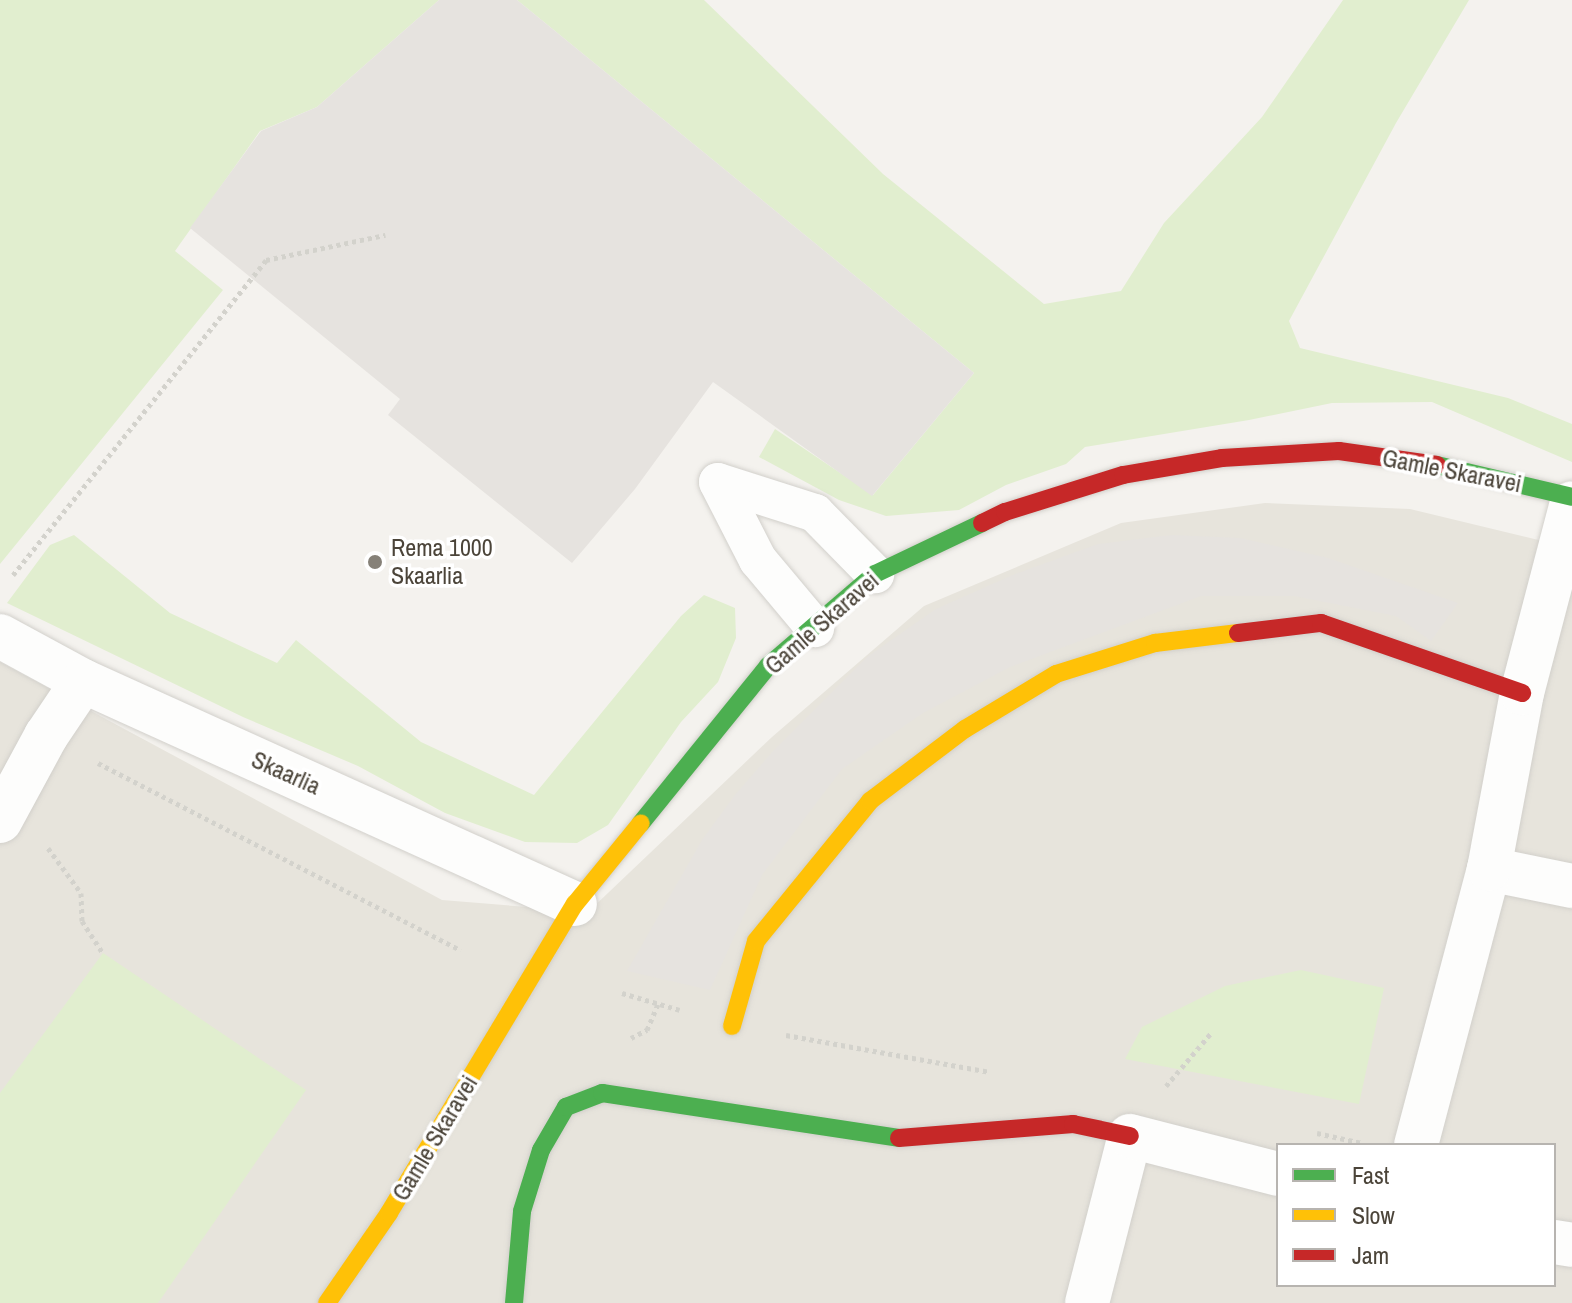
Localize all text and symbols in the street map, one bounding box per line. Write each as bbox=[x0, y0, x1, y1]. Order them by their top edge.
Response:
street label: Gamle Skaravei bbox=[1380, 443, 1524, 499]
place label: Rema 1000 Skaarlia bbox=[391, 534, 493, 590]
marker: Rema 1000 Skaarlia bbox=[366, 553, 384, 571]
street label: Gamle Skaravei bbox=[759, 566, 885, 680]
street label: Skaarlia bbox=[247, 745, 325, 801]
street label: Gamle Skaravei bbox=[386, 1070, 484, 1206]
legend bbox=[1276, 1143, 1556, 1287]
text: Fast bbox=[1352, 1159, 1389, 1191]
text: Slow bbox=[1352, 1199, 1395, 1231]
text: Jam bbox=[1352, 1239, 1389, 1271]

